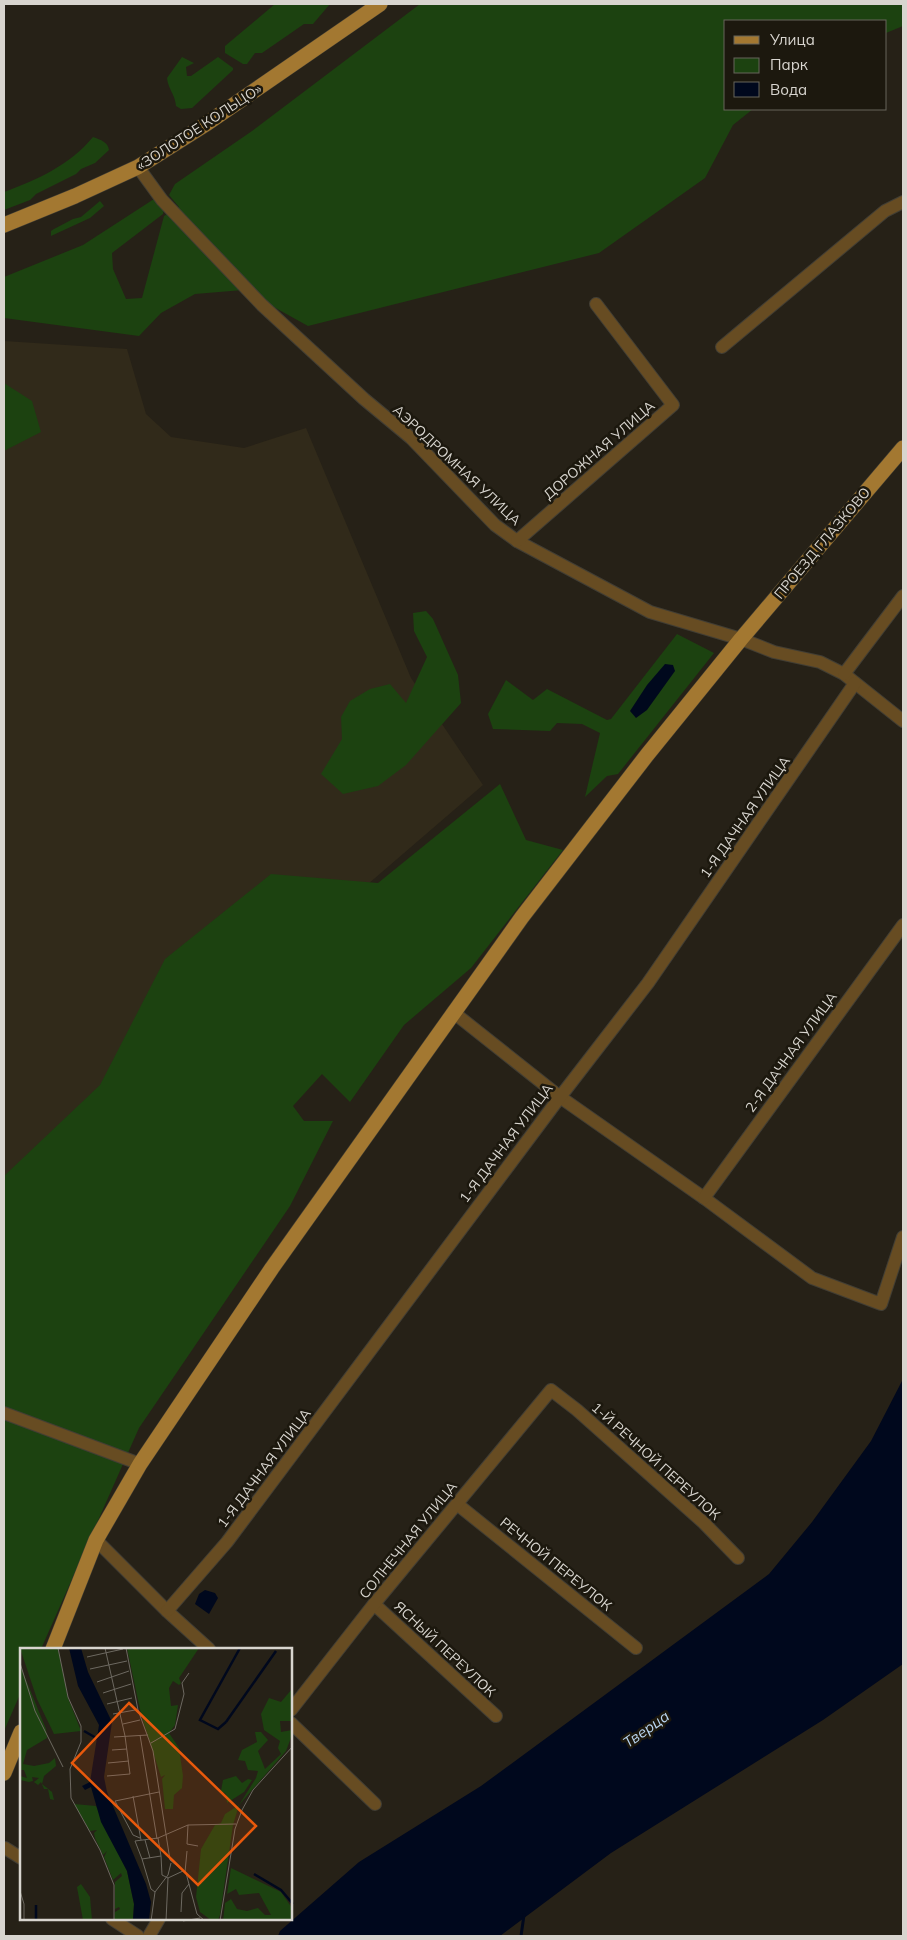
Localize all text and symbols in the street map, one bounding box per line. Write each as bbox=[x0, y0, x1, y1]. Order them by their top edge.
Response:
legend bbox=[724, 20, 887, 110]
text: Улица bbox=[769, 30, 815, 49]
text: Парк bbox=[770, 55, 809, 74]
street label: «ЗОЛОТОЕ КОЛЬЦО» bbox=[133, 80, 265, 174]
text: Вода bbox=[770, 80, 807, 99]
street label: ДОРОЖНАЯ УЛИЦА bbox=[540, 396, 659, 503]
street label: АЭРОДРОМНАЯ УЛИЦА bbox=[389, 401, 525, 530]
street label: ПРОЕЗД ГЛАЗКОВО bbox=[770, 483, 874, 603]
street label: 1-Я ДАЧНАЯ УЛИЦА bbox=[696, 752, 794, 881]
street label: 2-Я ДАЧНАЯ УЛИЦА bbox=[741, 988, 841, 1116]
street label: 1-Я ДАЧНАЯ УЛИЦА bbox=[455, 1079, 557, 1206]
street label: 1-Й РЕЧНОЙ ПЕРЕУЛОК bbox=[588, 1398, 725, 1524]
street label: 1-Я ДАЧНАЯ УЛИЦА bbox=[213, 1404, 315, 1531]
street label: СОЛНЕЧНАЯ УЛИЦА bbox=[355, 1477, 461, 1602]
street label: РЕЧНОЙ ПЕРЕУЛОК bbox=[496, 1513, 616, 1615]
street label: ЯСНЫЙ ПЕРЕУЛОК bbox=[390, 1597, 500, 1701]
inset map bbox=[20, 1648, 292, 1920]
water label: Тверца bbox=[619, 1706, 673, 1752]

